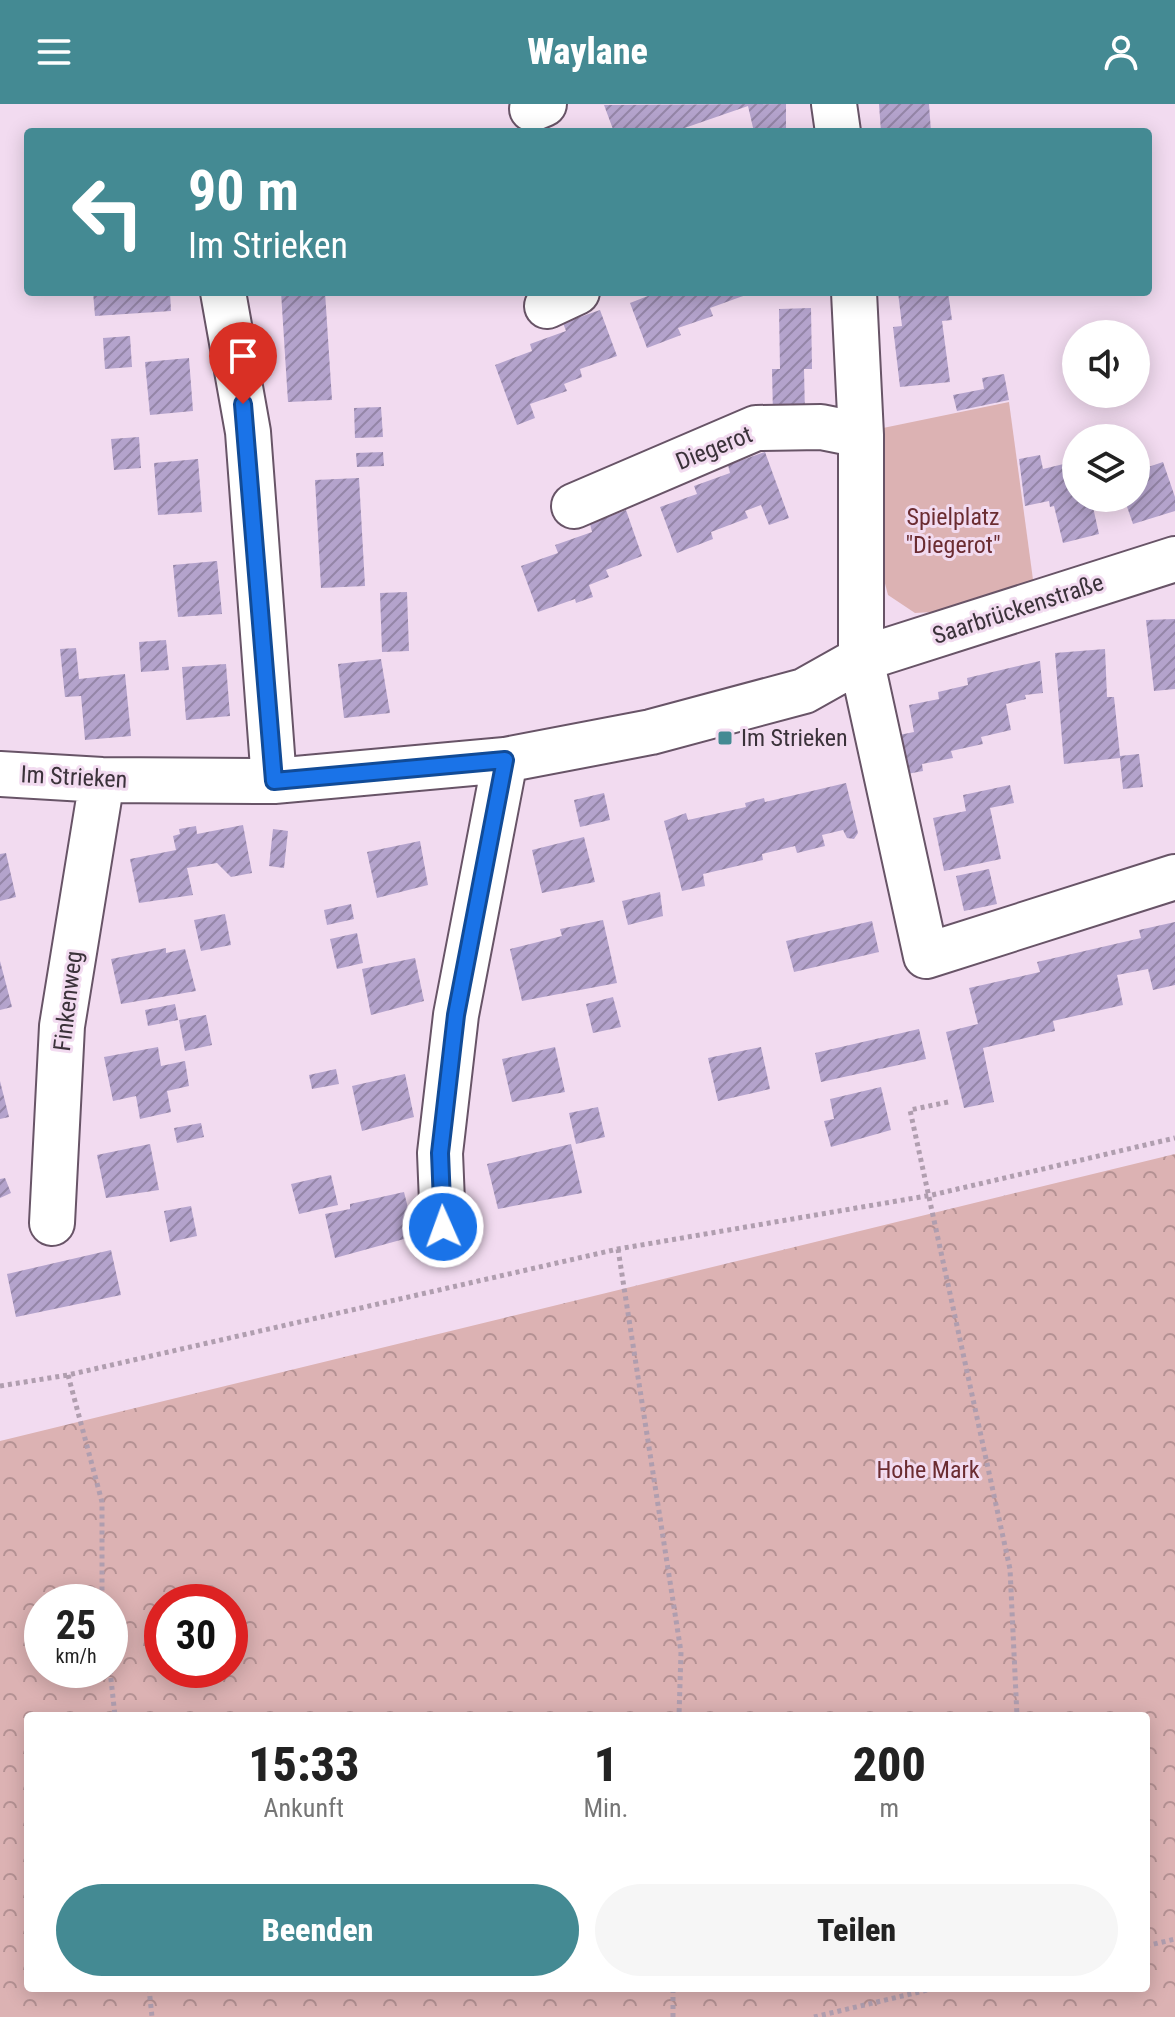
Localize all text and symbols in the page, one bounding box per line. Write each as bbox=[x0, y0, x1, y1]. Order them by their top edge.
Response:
icon: menu bbox=[32, 30, 76, 74]
icon: person bbox=[1099, 30, 1143, 74]
text: Waylane bbox=[527, 31, 648, 73]
text: 90 m bbox=[188, 158, 299, 224]
icon: left bbox=[56, 160, 160, 264]
text: Im Strieken bbox=[188, 225, 348, 267]
map controls bbox=[1062, 320, 1150, 512]
button: sound bbox=[1062, 320, 1150, 408]
pin bbox=[209, 322, 277, 404]
icon: arrive bbox=[221, 334, 265, 378]
street label: Diegerot bbox=[672, 420, 756, 476]
button: layers bbox=[1062, 424, 1150, 512]
park label: Spielplatz "Diegerot" bbox=[905, 503, 1001, 559]
street label: Saarbrückenstraße bbox=[929, 568, 1107, 650]
place label: Im Strieken bbox=[741, 724, 848, 752]
marker: Im Strieken bbox=[716, 729, 734, 747]
street label: Im Strieken bbox=[20, 760, 128, 794]
street label: Finkenweg bbox=[48, 949, 88, 1053]
position arrow bbox=[401, 1185, 485, 1269]
park label: Hohe Mark bbox=[876, 1456, 980, 1484]
speed limit sign: 30 bbox=[144, 1584, 248, 1688]
text: 25 bbox=[56, 1602, 96, 1649]
text: km/h bbox=[55, 1644, 97, 1668]
text: 15:33 bbox=[248, 1736, 359, 1793]
text: 1 bbox=[594, 1736, 618, 1793]
text: 200 bbox=[853, 1736, 926, 1793]
text: Ankunft bbox=[264, 1793, 344, 1823]
text: Min. bbox=[583, 1793, 628, 1823]
text: m bbox=[879, 1793, 899, 1823]
button: Beenden bbox=[56, 1884, 579, 1976]
button: Teilen bbox=[595, 1884, 1118, 1976]

